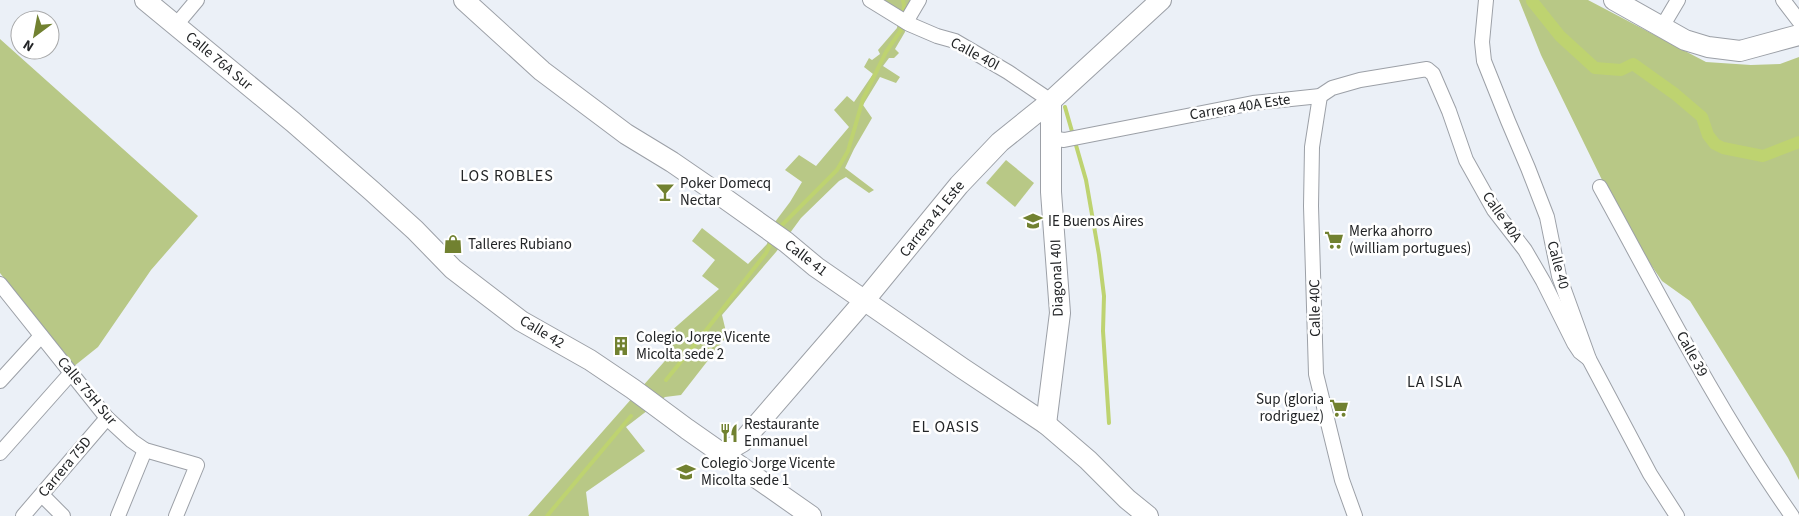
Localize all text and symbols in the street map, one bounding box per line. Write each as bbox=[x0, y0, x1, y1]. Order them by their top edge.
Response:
north arrow bbox=[10, 10, 60, 60]
street label: Calle 76A Sur bbox=[181, 27, 258, 96]
street label: Calle 40I bbox=[947, 32, 1003, 76]
text: N bbox=[19, 34, 38, 56]
street label: Carrera 40A Este bbox=[1188, 89, 1292, 125]
district label: LOS ROBLES bbox=[460, 165, 554, 187]
place label: Poker Domecq Nectar bbox=[680, 173, 771, 211]
street label: Carrera 41 Este bbox=[894, 176, 970, 262]
bar icon: Poker Domecq Nectar bbox=[654, 181, 676, 203]
street label: Calle 40A bbox=[1477, 188, 1528, 247]
school or university icon: IE Buenos Aires bbox=[1022, 210, 1044, 232]
place label: IE Buenos Aires bbox=[1048, 211, 1143, 232]
place label: Merka ahorro (william portugues) bbox=[1349, 221, 1471, 259]
supermarket icon: Merka ahorro (william portugues) bbox=[1323, 229, 1345, 251]
shop icon: Talleres Rubiano bbox=[442, 233, 464, 255]
place label: Talleres Rubiano bbox=[468, 234, 572, 255]
street label: Calle 41 bbox=[780, 235, 832, 281]
street label: Diagonal 40I bbox=[1045, 239, 1069, 317]
street label: Calle 40 bbox=[1541, 239, 1575, 291]
street label: Calle 40C bbox=[1304, 279, 1326, 337]
street label: Calle 42 bbox=[516, 310, 568, 354]
place label: Colegio Jorge Vicente Micolta sede 2 bbox=[636, 327, 770, 365]
street label: Calle 39 bbox=[1671, 327, 1713, 381]
building icon: Colegio Jorge Vicente Micolta sede 2 bbox=[610, 335, 632, 357]
street label: Calle 75H Sur bbox=[52, 352, 122, 430]
district label: LA ISLA bbox=[1407, 371, 1463, 393]
place label: Sup (gloria rodriguez) bbox=[1256, 389, 1324, 427]
supermarket icon: Sup (gloria rodriguez) bbox=[1328, 397, 1350, 419]
place label: Restaurante Enmanuel bbox=[744, 414, 819, 452]
district label: EL OASIS bbox=[912, 416, 980, 438]
restaurant icon: Restaurante Enmanuel bbox=[718, 422, 740, 444]
street label: Carrera 75D bbox=[33, 432, 97, 502]
place label: Colegio Jorge Vicente Micolta sede 1 bbox=[701, 453, 835, 491]
school or university icon: Colegio Jorge Vicente Micolta sede 1 bbox=[675, 461, 697, 483]

